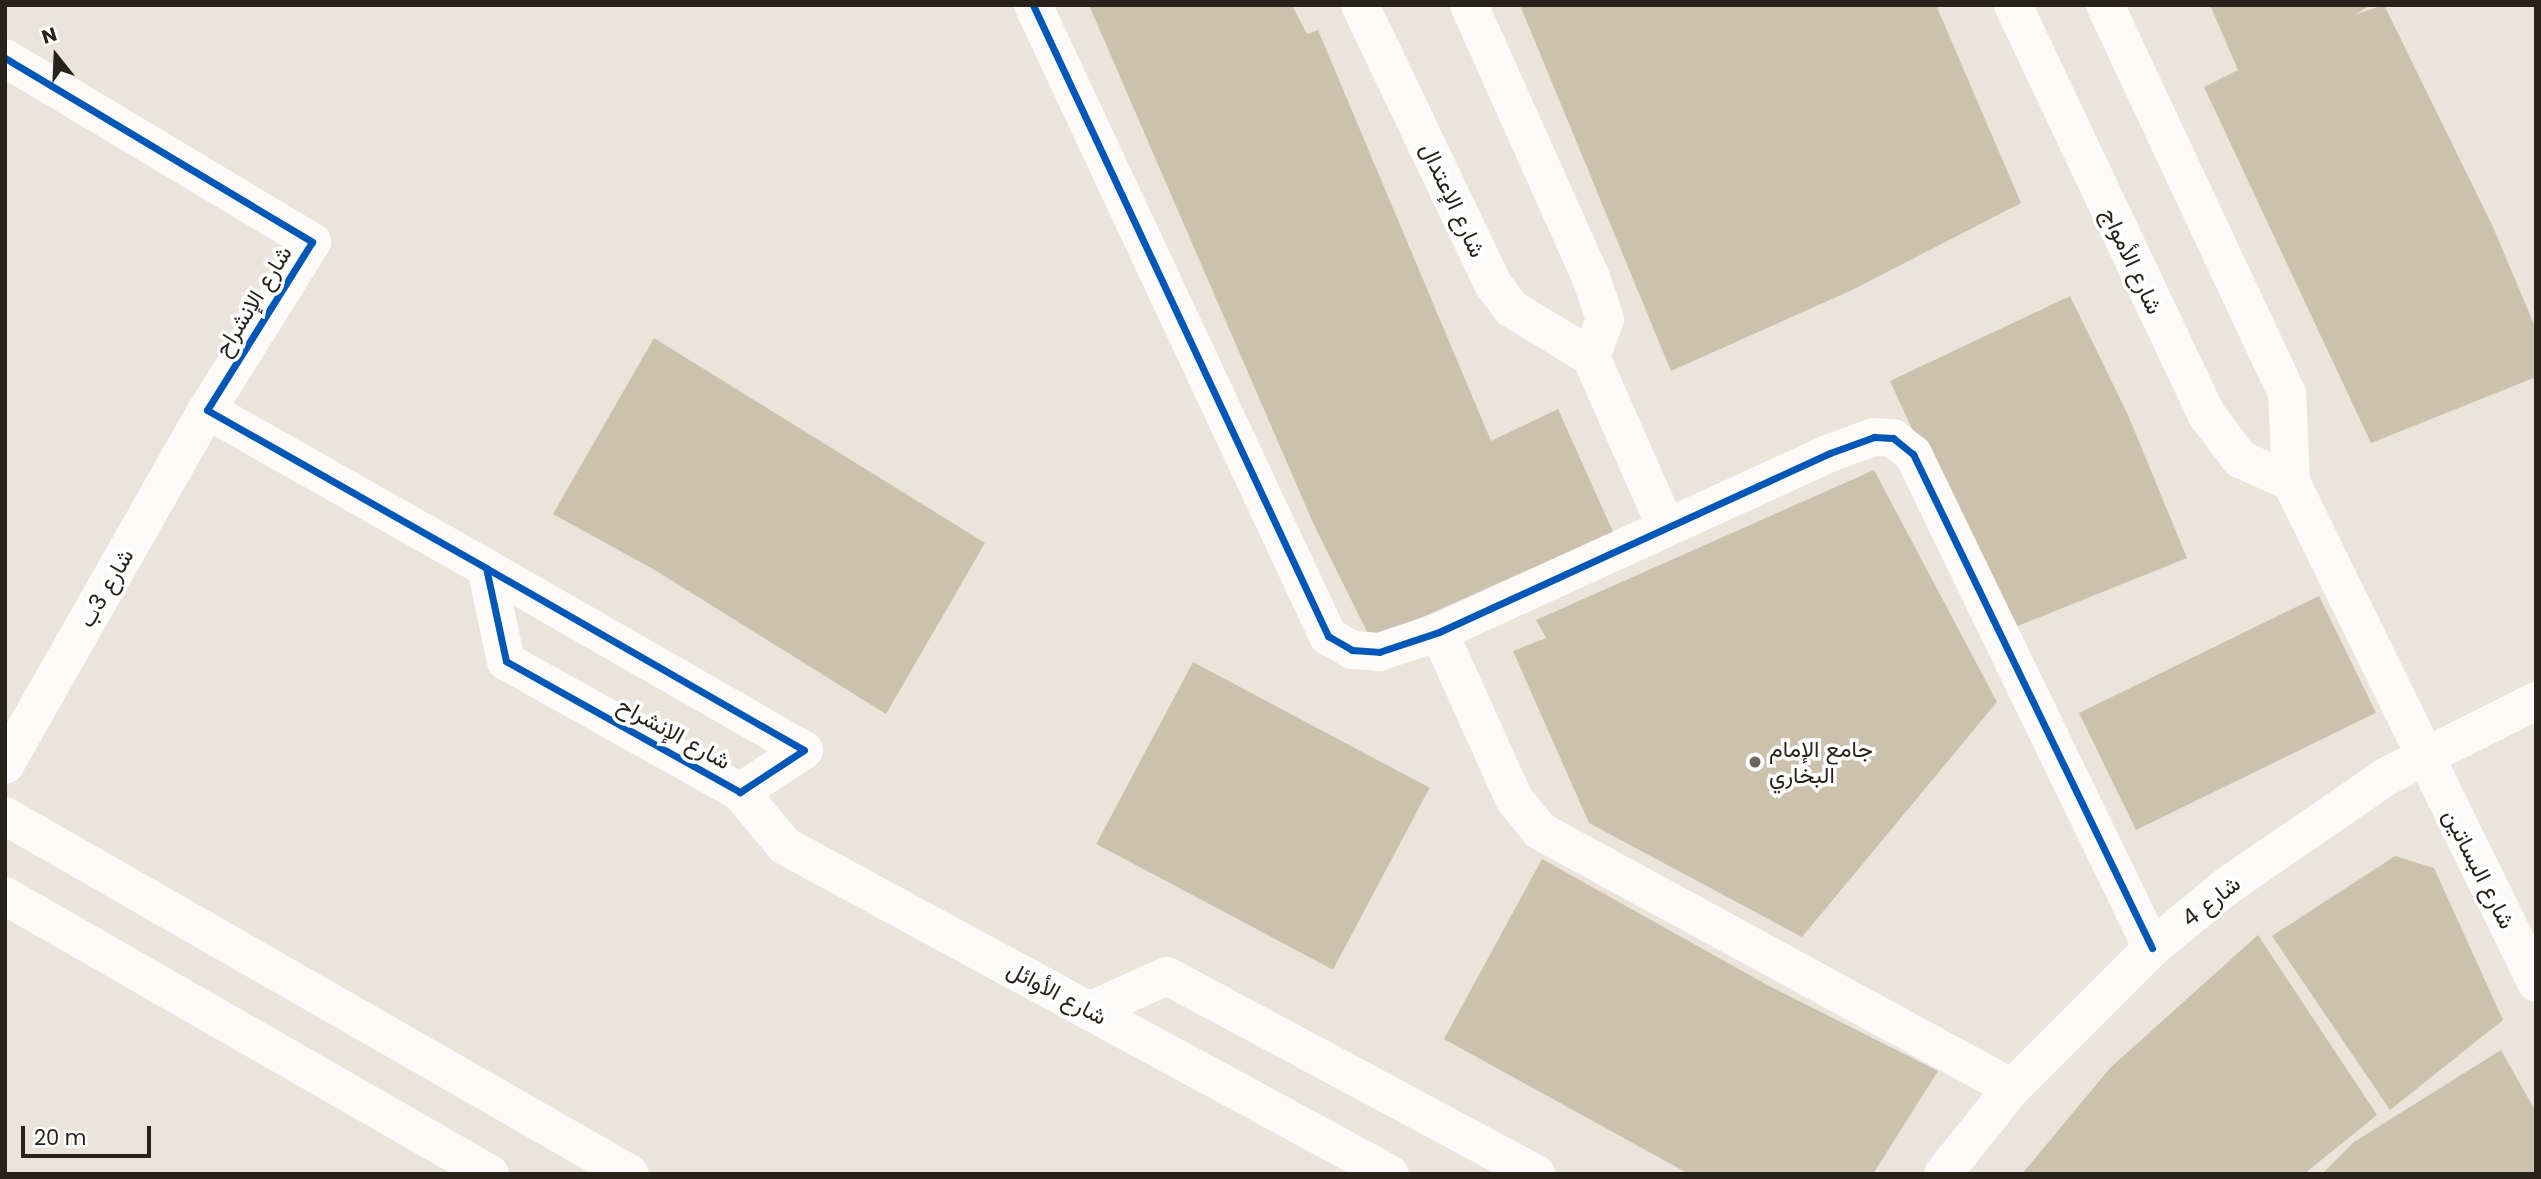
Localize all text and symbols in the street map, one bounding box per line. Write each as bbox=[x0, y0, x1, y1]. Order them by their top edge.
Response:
north arrow bbox=[21, 21, 91, 91]
text: N bbox=[38, 21, 60, 51]
street label: شارع الإعتدال bbox=[1414, 138, 1492, 262]
street label: شارع الأمواج bbox=[2095, 203, 2169, 319]
street label: شارع الإنشراح bbox=[208, 241, 298, 361]
street label: شارع 3ب bbox=[73, 544, 139, 632]
street label: شارع الإنشراح bbox=[613, 691, 735, 775]
place label: جامع الإمام البخاري bbox=[1769, 735, 1873, 789]
marker: جامع الإمام البخاري bbox=[1747, 754, 1763, 770]
street label: شارع البساتين bbox=[2437, 805, 2521, 933]
street label: شارع 4 bbox=[2176, 870, 2246, 932]
street label: شارع الأوائل bbox=[1002, 955, 1112, 1031]
scale bar bbox=[24, 1112, 154, 1156]
text: 20 m bbox=[34, 1123, 87, 1152]

